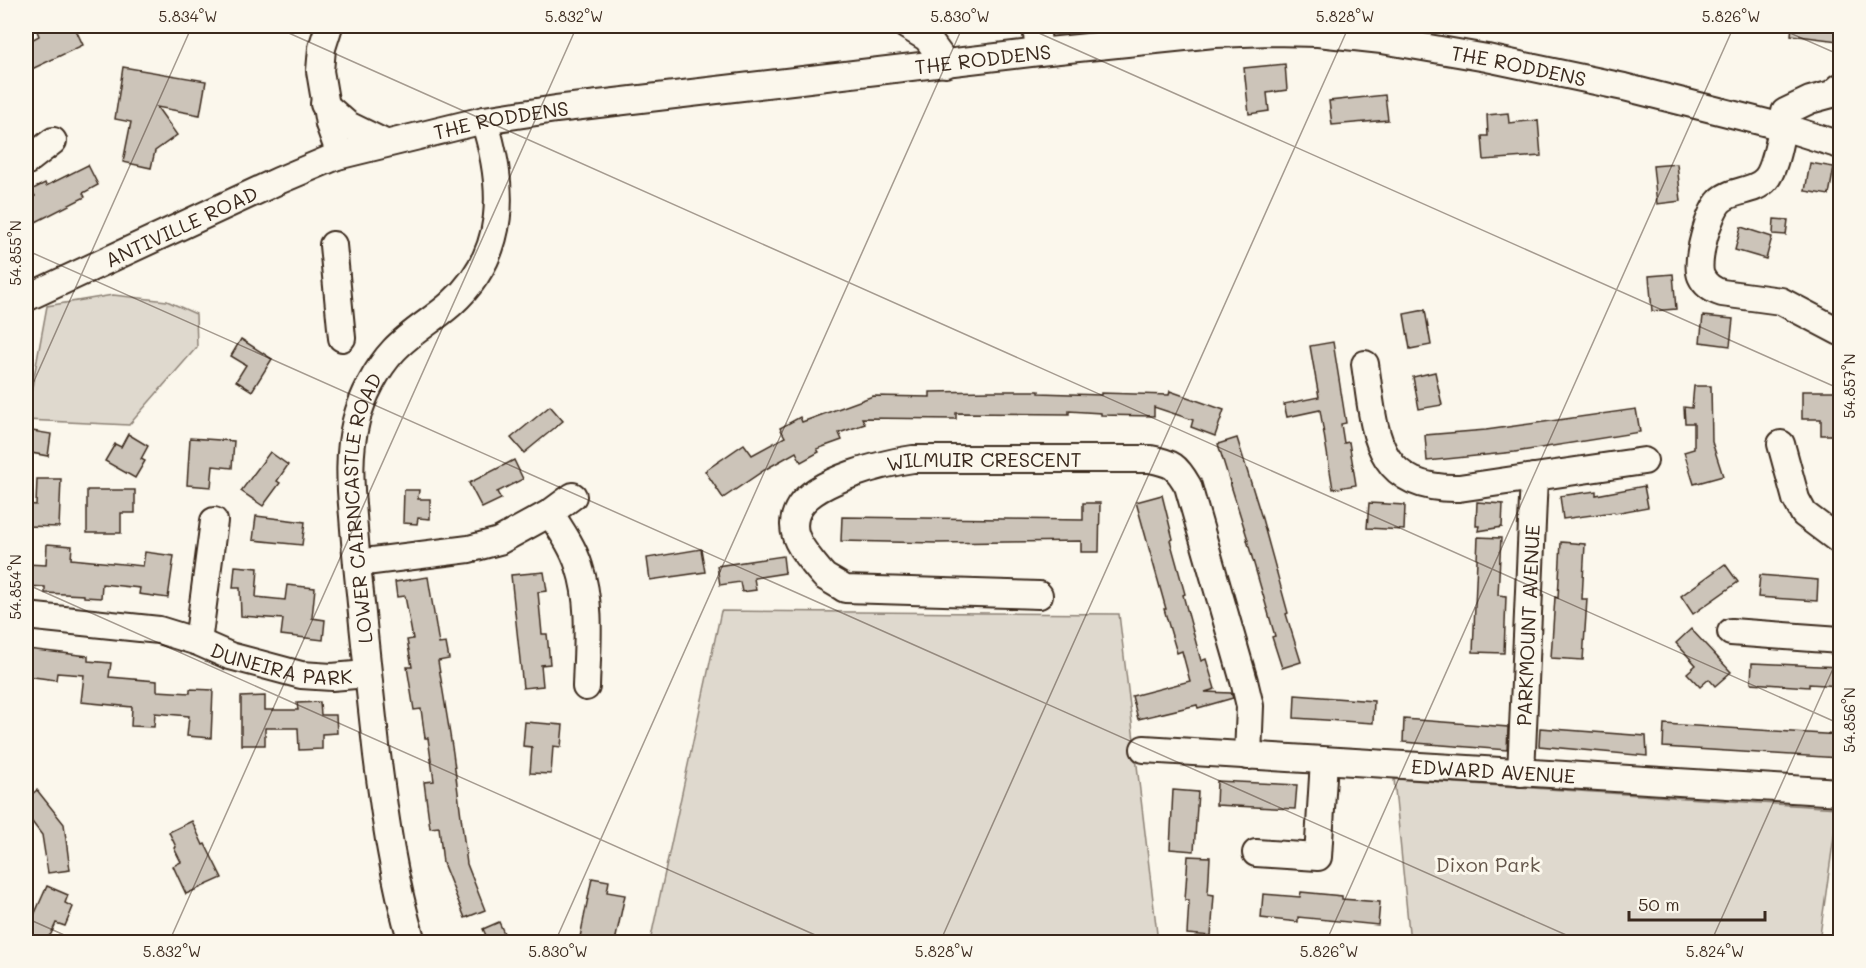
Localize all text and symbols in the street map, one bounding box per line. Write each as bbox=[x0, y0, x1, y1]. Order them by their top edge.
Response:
text: 5.834°W bbox=[159, 6, 217, 26]
text: 5.832°W bbox=[545, 6, 603, 26]
text: 5.830°W bbox=[930, 6, 990, 26]
text: 5.828°W bbox=[1316, 6, 1374, 26]
text: 5.826°W bbox=[1702, 6, 1760, 26]
street label: THE RODDENS bbox=[913, 38, 1052, 80]
street label: THE RODDENS bbox=[1450, 39, 1589, 92]
street label: THE RODDENS bbox=[431, 95, 570, 145]
street label: ANTIVILLE ROAD bbox=[101, 179, 262, 273]
text: 54.855°N bbox=[5, 220, 25, 286]
text: 54.857°N bbox=[1839, 354, 1859, 419]
street label: LOWER CAIRNCASTLE ROAD bbox=[337, 368, 387, 645]
street label: WILMUIR CRESCENT bbox=[884, 446, 1082, 477]
street label: PARKMOUNT AVENUE bbox=[1510, 524, 1545, 726]
text: 54.854°N bbox=[5, 554, 25, 620]
street label: DUNEIRA PARK bbox=[207, 636, 353, 690]
text: 54.856°N bbox=[1839, 687, 1859, 753]
street label: EDWARD AVENUE bbox=[1411, 753, 1576, 789]
park label: Dixon Park bbox=[1436, 851, 1540, 877]
scale bar bbox=[1629, 884, 1766, 922]
text: 50 m bbox=[1638, 892, 1680, 916]
text: 5.832°W bbox=[143, 941, 201, 961]
text: 5.830°W bbox=[528, 941, 588, 961]
text: 5.828°W bbox=[915, 941, 973, 961]
text: 5.826°W bbox=[1300, 941, 1358, 961]
text: 5.824°W bbox=[1686, 941, 1744, 961]

